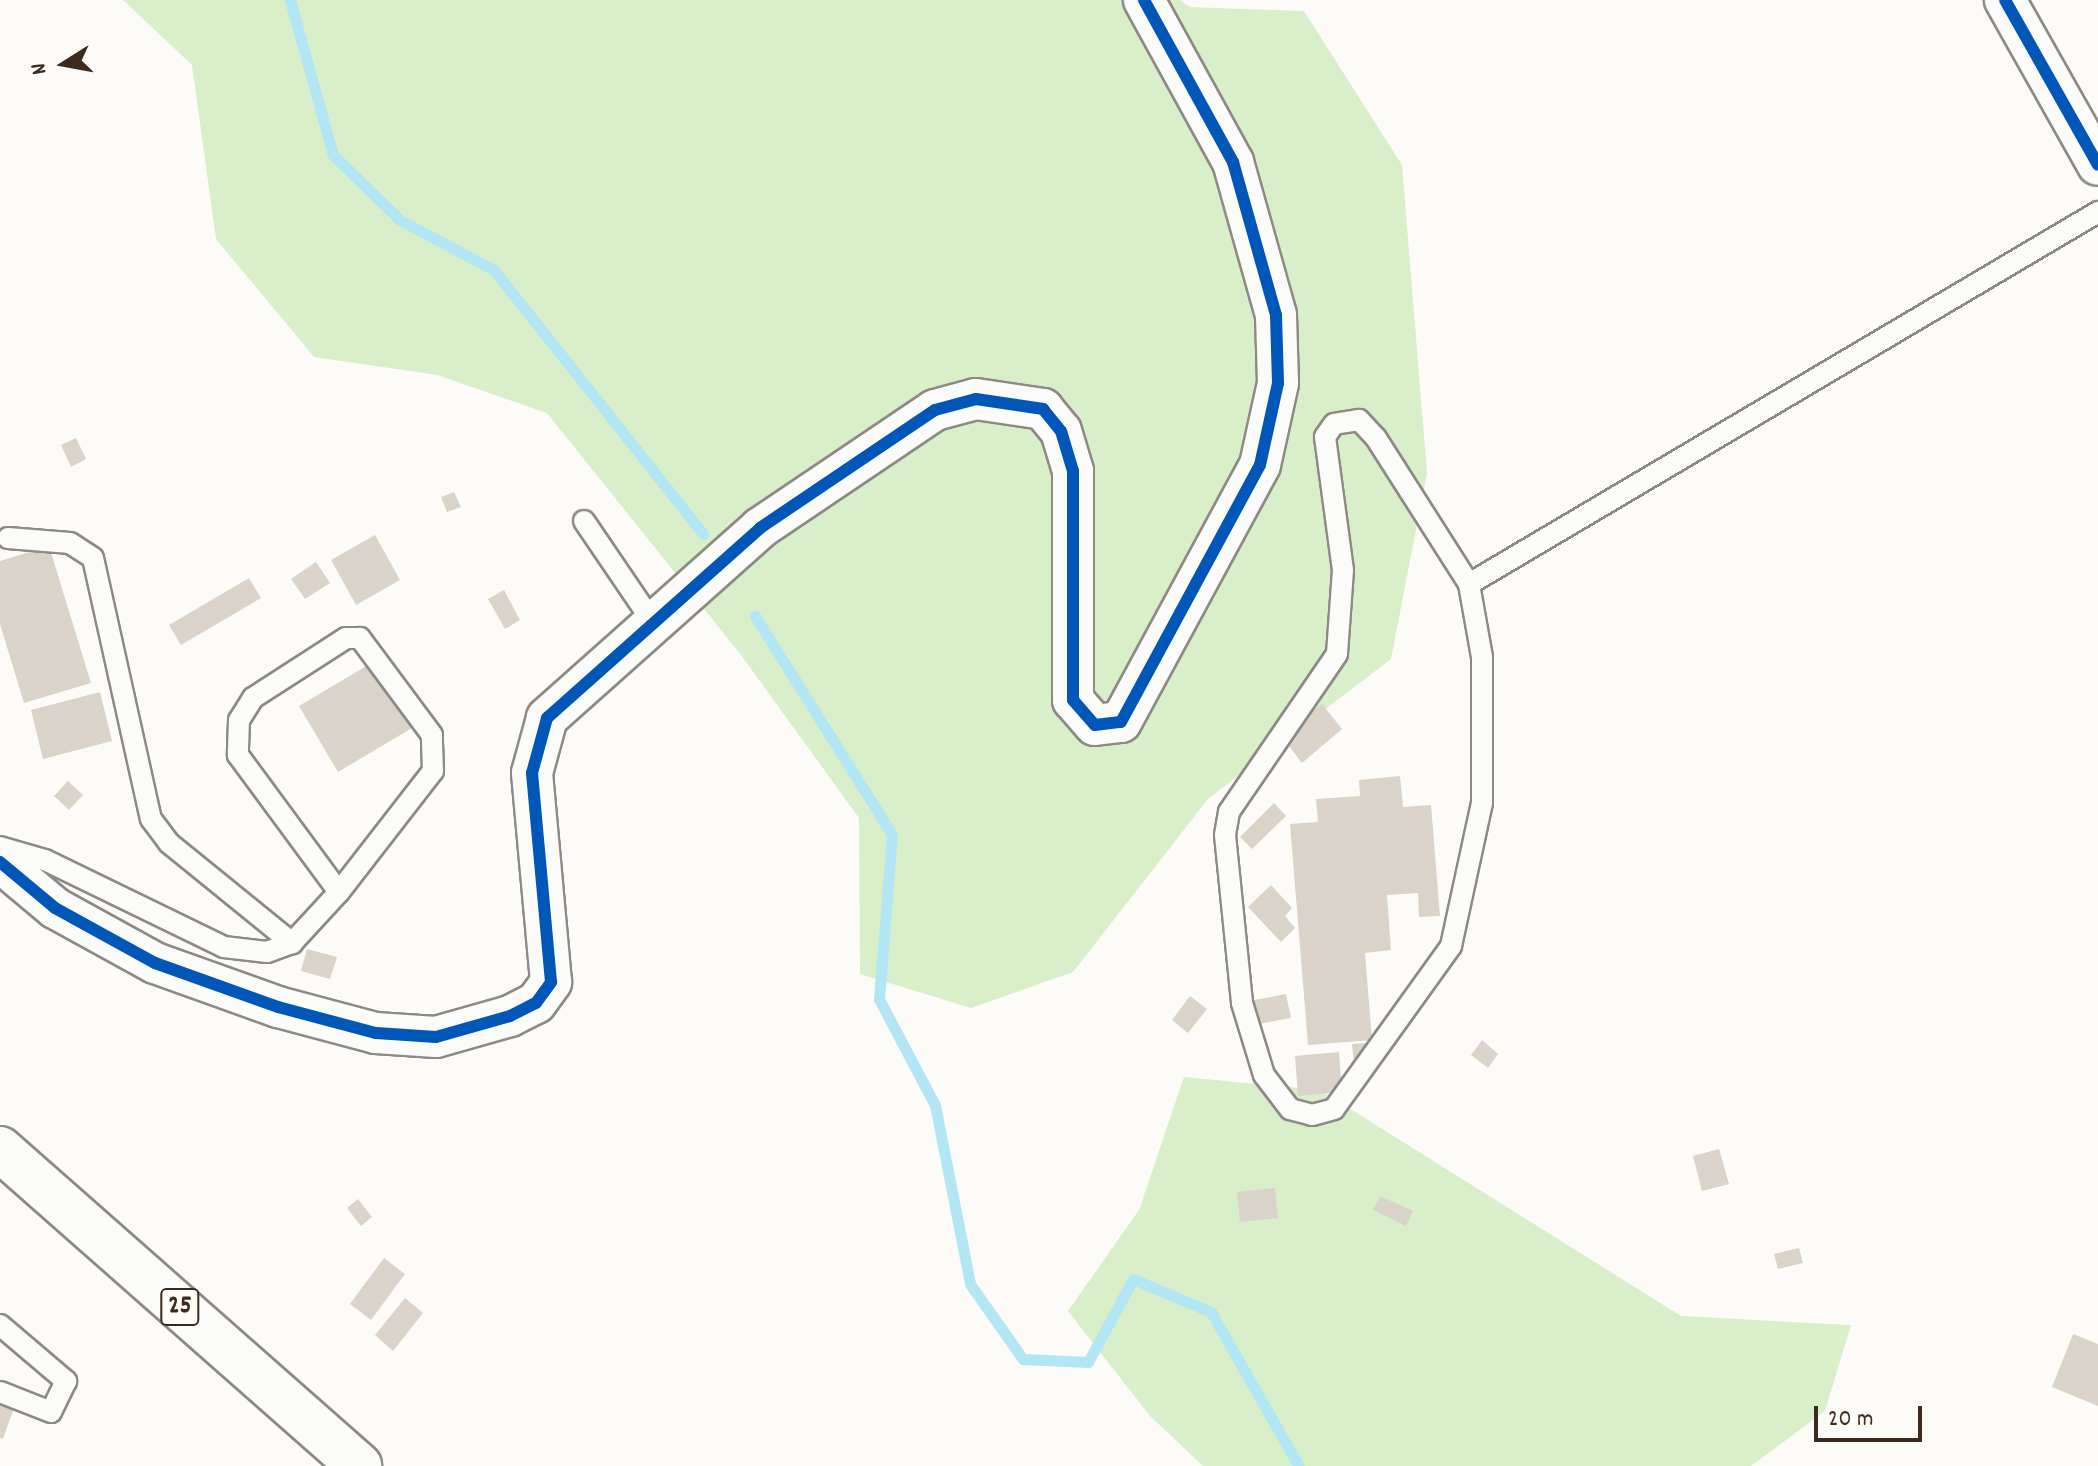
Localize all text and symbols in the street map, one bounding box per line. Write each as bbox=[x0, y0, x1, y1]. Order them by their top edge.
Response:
north arrow bbox=[24, 24, 104, 104]
text: N bbox=[24, 60, 56, 77]
road number: 25 bbox=[160, 1285, 200, 1329]
scale bar bbox=[1818, 1390, 1926, 1440]
text: 20 m bbox=[1828, 1403, 1874, 1437]

